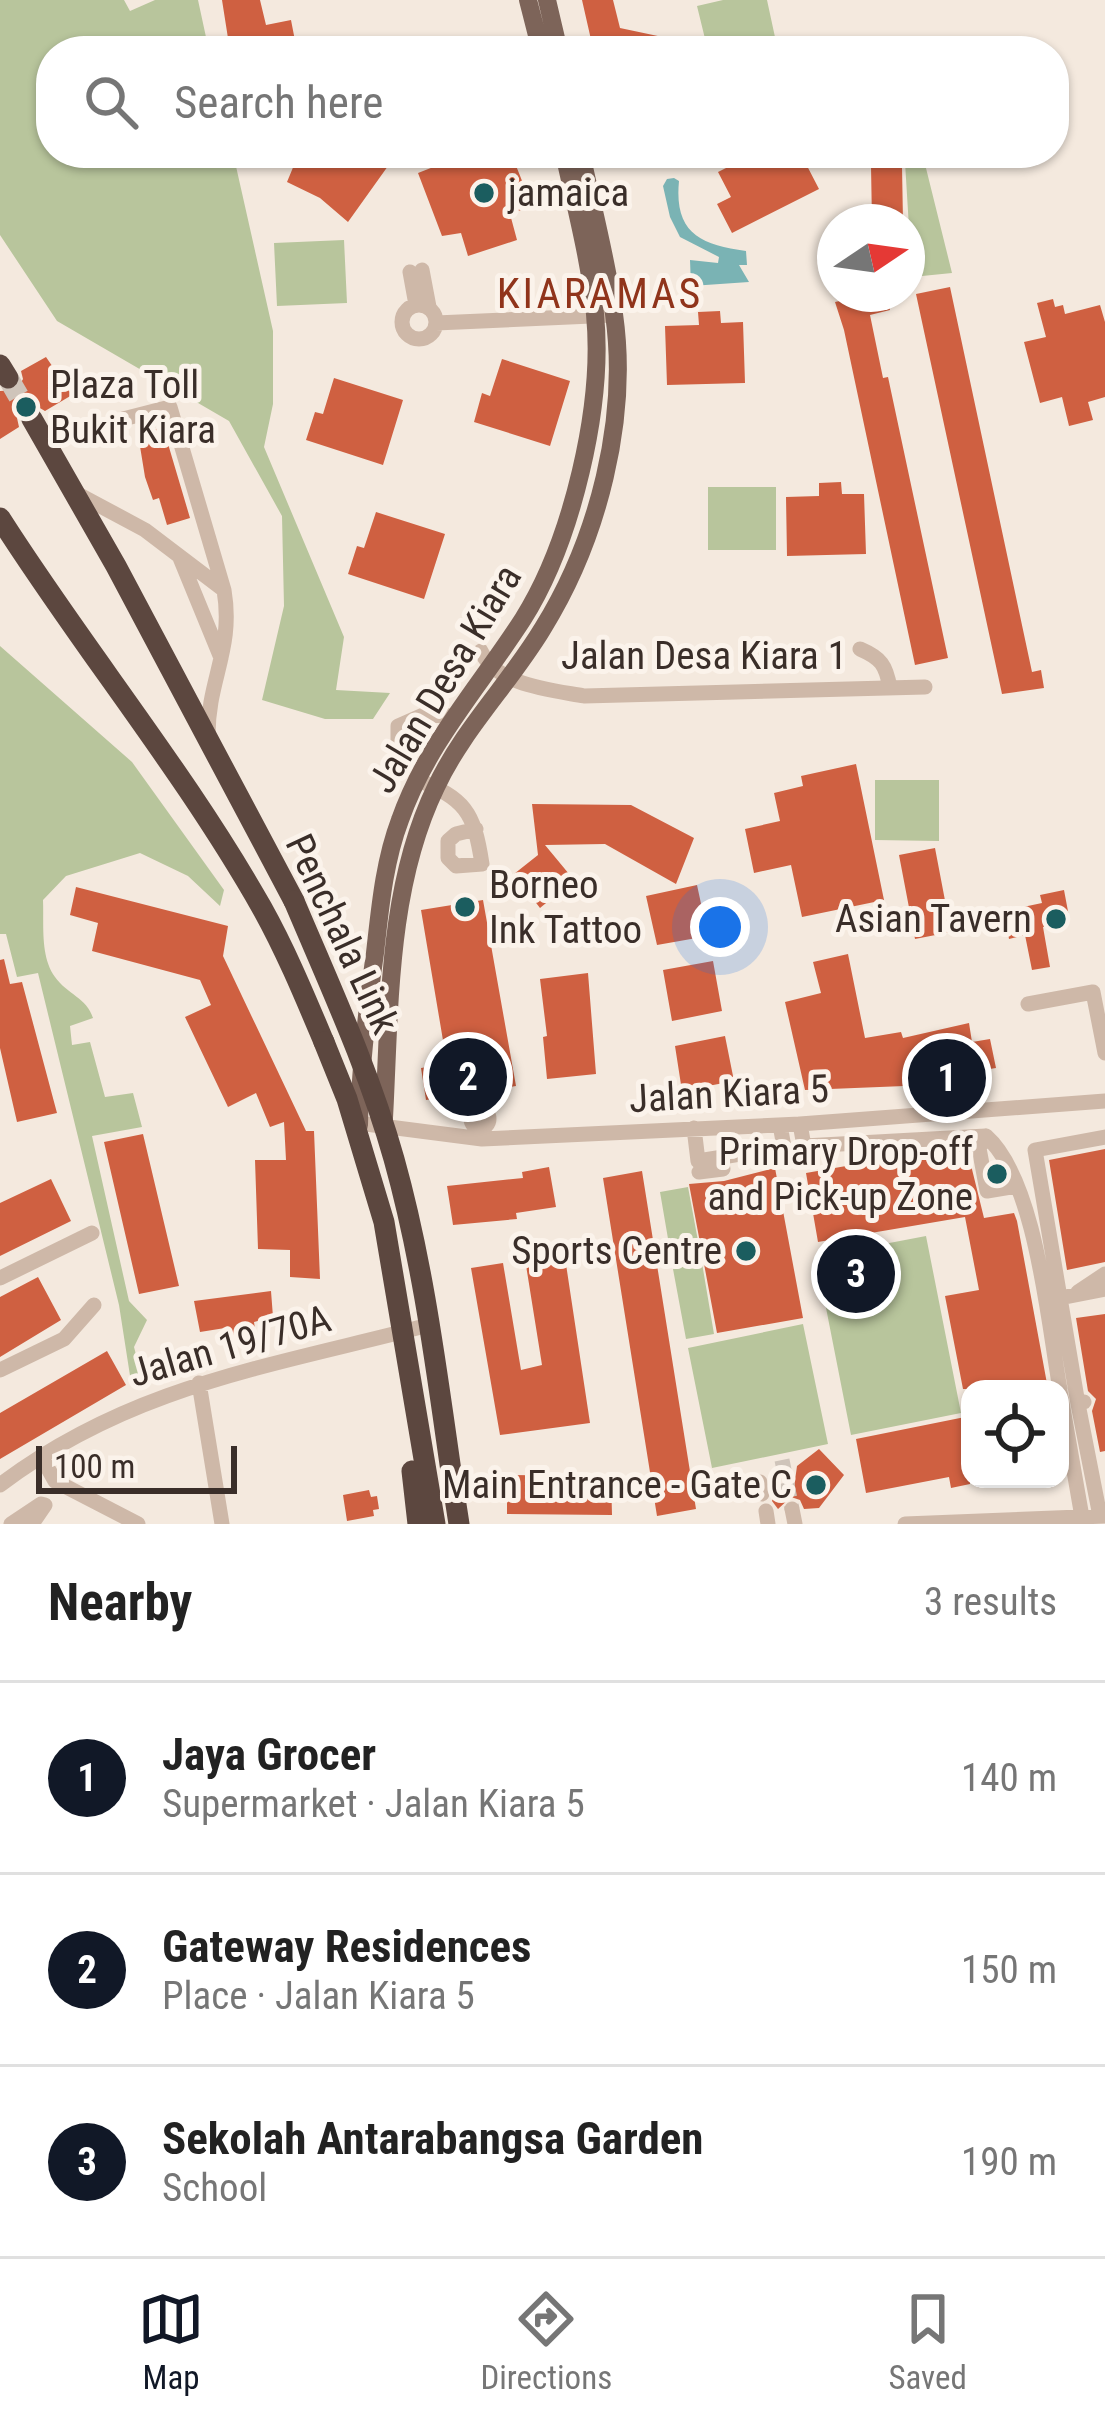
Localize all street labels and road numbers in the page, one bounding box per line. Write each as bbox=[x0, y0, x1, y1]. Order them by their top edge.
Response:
street label: Jalan Desa Kiara bbox=[359, 557, 531, 801]
street label: Jalan Desa Kiara 1 bbox=[561, 633, 847, 679]
street label: Penchala Link bbox=[276, 827, 408, 1041]
street label: Jalan Kiara 5 bbox=[628, 1066, 830, 1122]
street label: Jalan 19/70A bbox=[124, 1295, 336, 1397]

